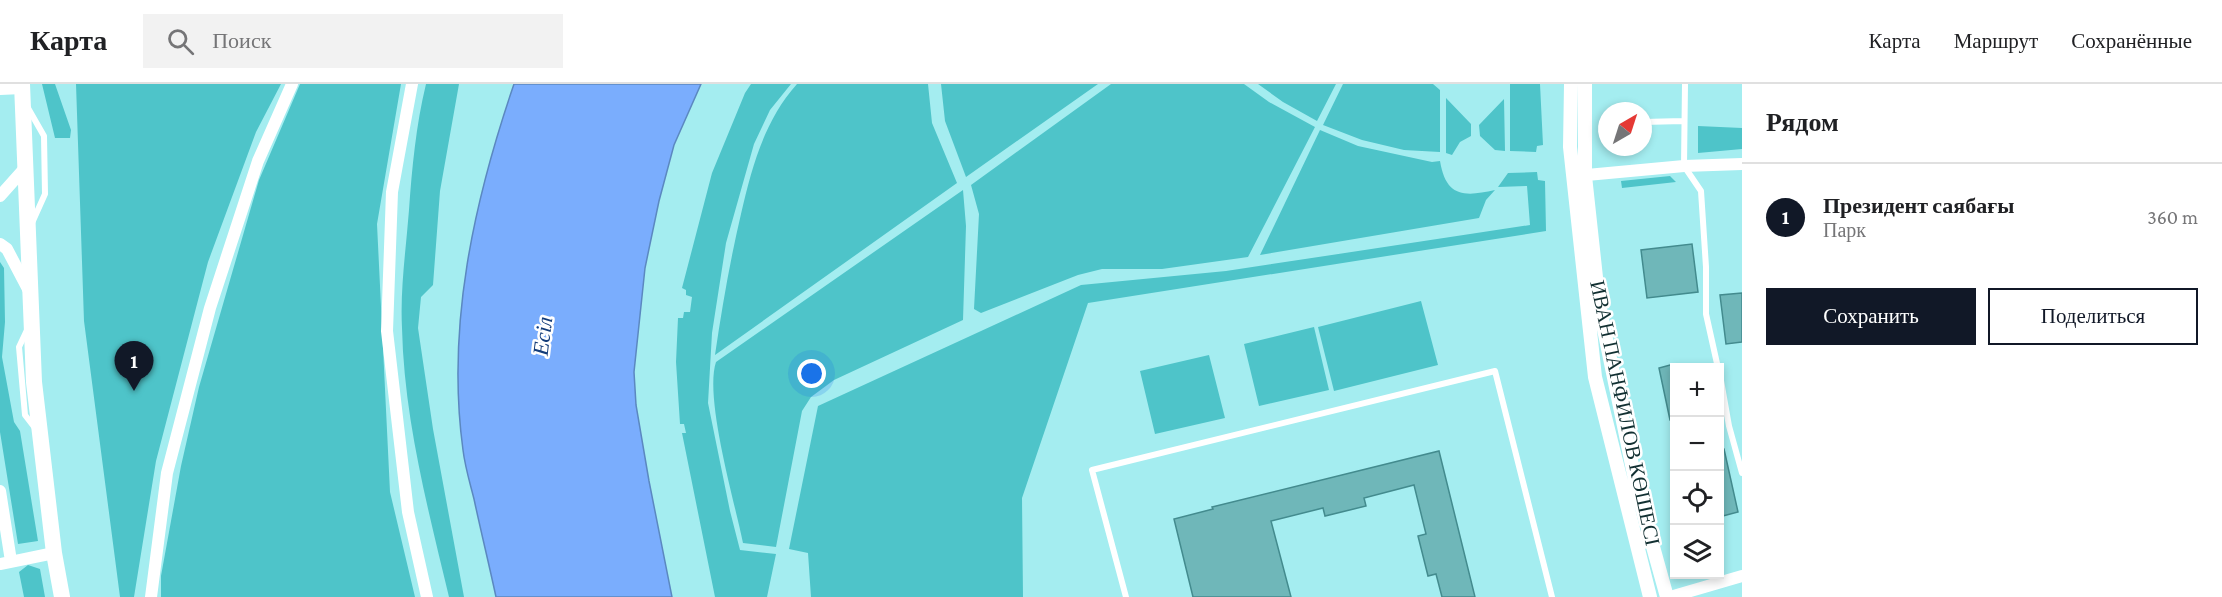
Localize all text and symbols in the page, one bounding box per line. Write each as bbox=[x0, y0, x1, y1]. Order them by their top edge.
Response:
search box bbox=[143, 14, 563, 68]
text: Карта bbox=[30, 25, 107, 56]
icon: search bbox=[164, 25, 197, 58]
text: Поиск bbox=[212, 28, 271, 53]
text: Карта bbox=[1869, 29, 1921, 53]
text: Маршрут bbox=[1954, 29, 2038, 53]
text: Сохранённые bbox=[2071, 29, 2192, 53]
north arrow bbox=[1598, 102, 1652, 156]
text: Рядом bbox=[1766, 108, 1839, 137]
text: Президент саябағы bbox=[1823, 193, 2014, 218]
text: 1 bbox=[1782, 206, 1789, 228]
text: 360 m bbox=[2147, 206, 2198, 228]
text: Парк bbox=[1823, 219, 1866, 241]
street label: ИВАН ПАНФИЛОВ КӨШЕСІ bbox=[1585, 278, 1665, 548]
button: Сохранить bbox=[1766, 288, 1976, 345]
button: Поделиться bbox=[1988, 288, 2198, 345]
water label: Есіл bbox=[528, 315, 557, 358]
pin: 1 bbox=[114, 342, 154, 391]
your location bbox=[797, 359, 826, 388]
map controls bbox=[1670, 363, 1724, 579]
button: + bbox=[1670, 363, 1724, 417]
button: − bbox=[1670, 417, 1724, 471]
button: locate bbox=[1670, 471, 1724, 525]
button: layers bbox=[1670, 525, 1724, 579]

